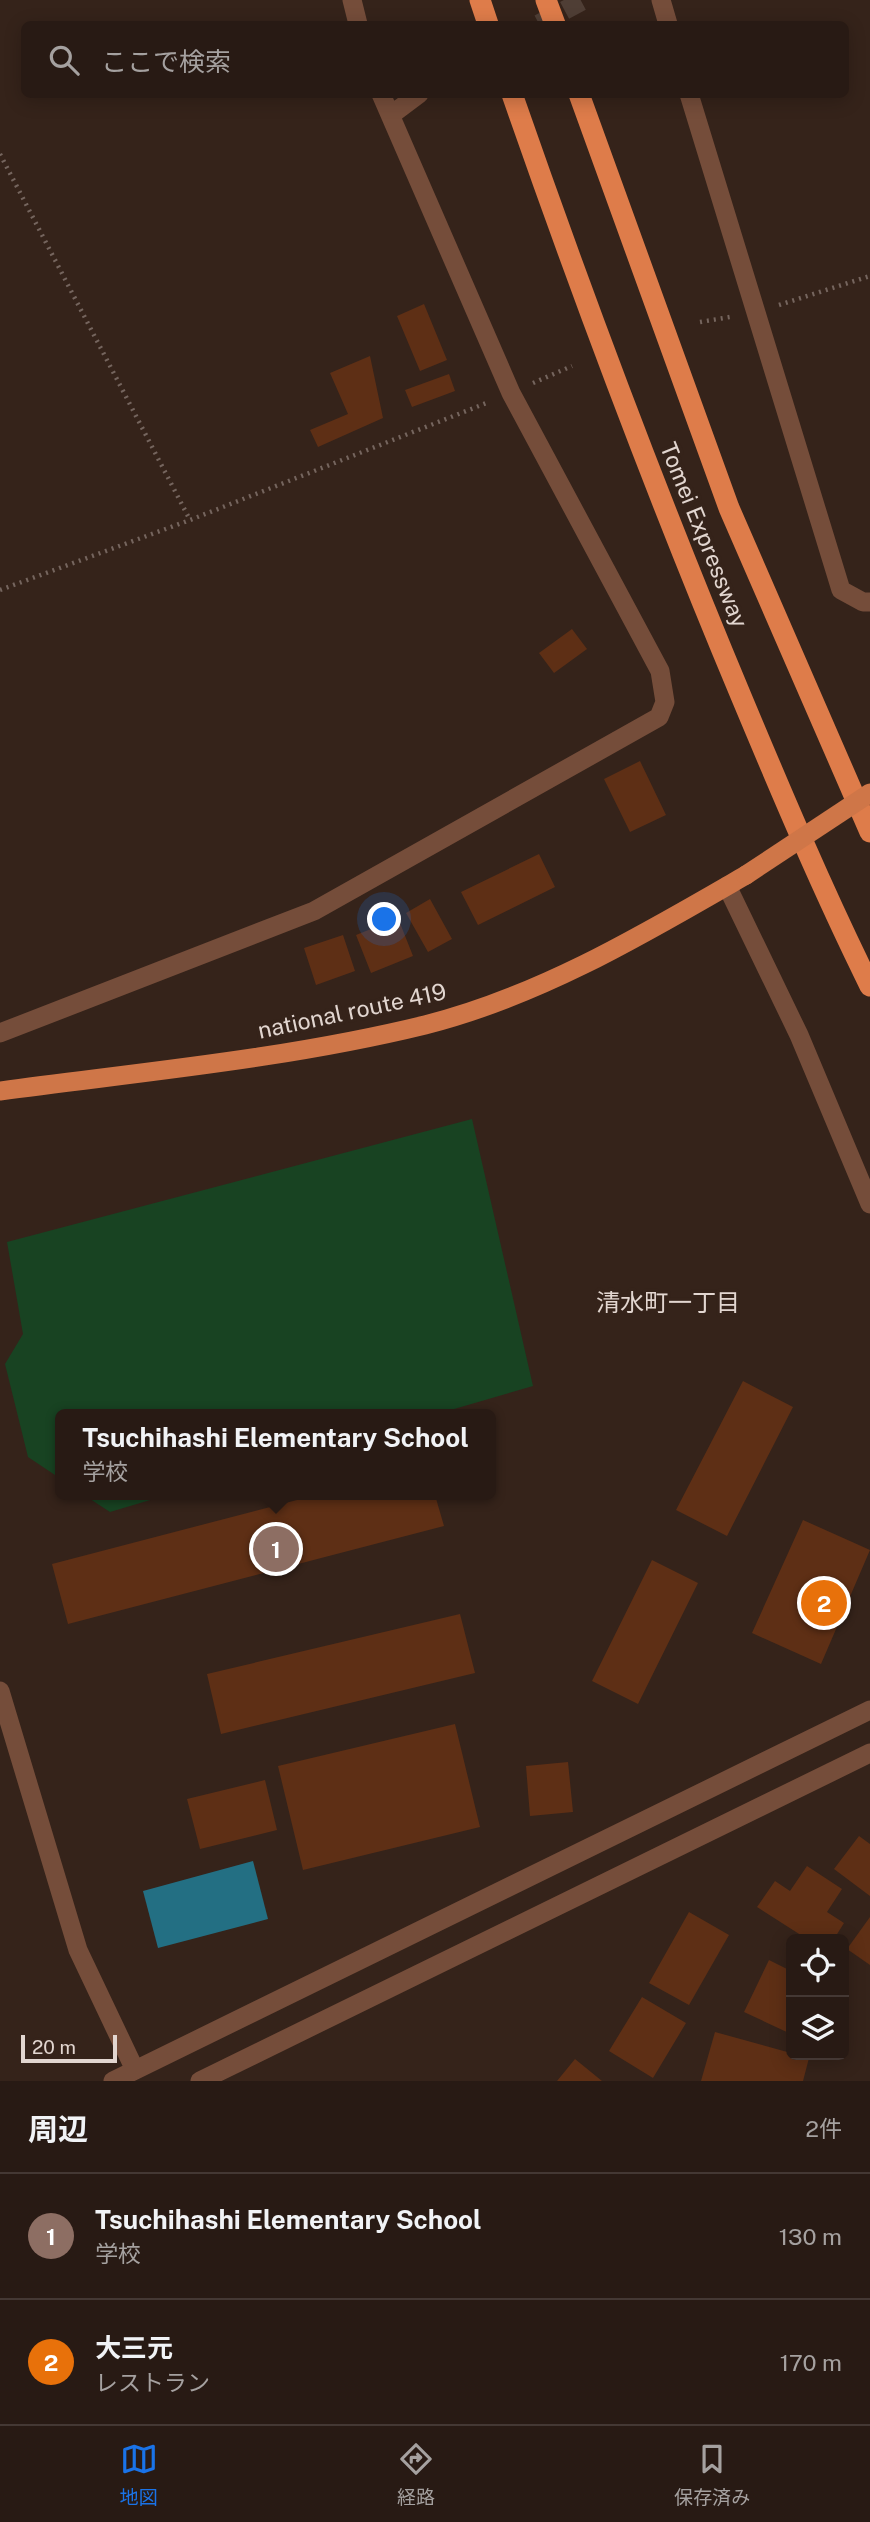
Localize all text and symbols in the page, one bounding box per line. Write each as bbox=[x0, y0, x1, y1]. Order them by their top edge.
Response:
search box bbox=[21, 21, 849, 98]
icon: search bbox=[45, 41, 83, 79]
text: ここで検索 bbox=[101, 46, 231, 77]
street label: Tomei Expressway bbox=[655, 438, 754, 631]
your location bbox=[367, 902, 401, 936]
street label: national route 419 bbox=[255, 977, 449, 1044]
district label: 清水町一丁目 bbox=[596, 1288, 740, 1316]
popup bbox=[55, 1409, 496, 1500]
text: Tsuchihashi Elementary School bbox=[82, 1422, 469, 1453]
text: 学校 bbox=[82, 1458, 128, 1485]
pin: 1 bbox=[253, 1523, 299, 1575]
pin: 2 bbox=[801, 1577, 847, 1629]
map controls bbox=[786, 1934, 849, 2060]
button: locate bbox=[786, 1934, 849, 1997]
button: layers bbox=[786, 1997, 849, 2060]
scale bar bbox=[21, 2032, 117, 2064]
text: 20 m bbox=[32, 2036, 76, 2058]
text: 周辺 bbox=[28, 2111, 88, 2147]
text: 2件 bbox=[805, 2115, 842, 2142]
text: Tsuchihashi Elementary School bbox=[95, 2204, 482, 2235]
text: 1 bbox=[46, 2223, 56, 2250]
text: 130 m bbox=[779, 2223, 842, 2250]
text: 学校 bbox=[95, 2240, 141, 2267]
text: 大三元 bbox=[95, 2332, 173, 2363]
text: 2 bbox=[44, 2349, 58, 2376]
text: 170 m bbox=[780, 2349, 842, 2376]
text: レストラン bbox=[95, 2369, 210, 2396]
tab: 地図 bbox=[120, 2440, 158, 2509]
tab: 経路 bbox=[397, 2440, 435, 2509]
tab: 保存済み bbox=[674, 2440, 750, 2509]

